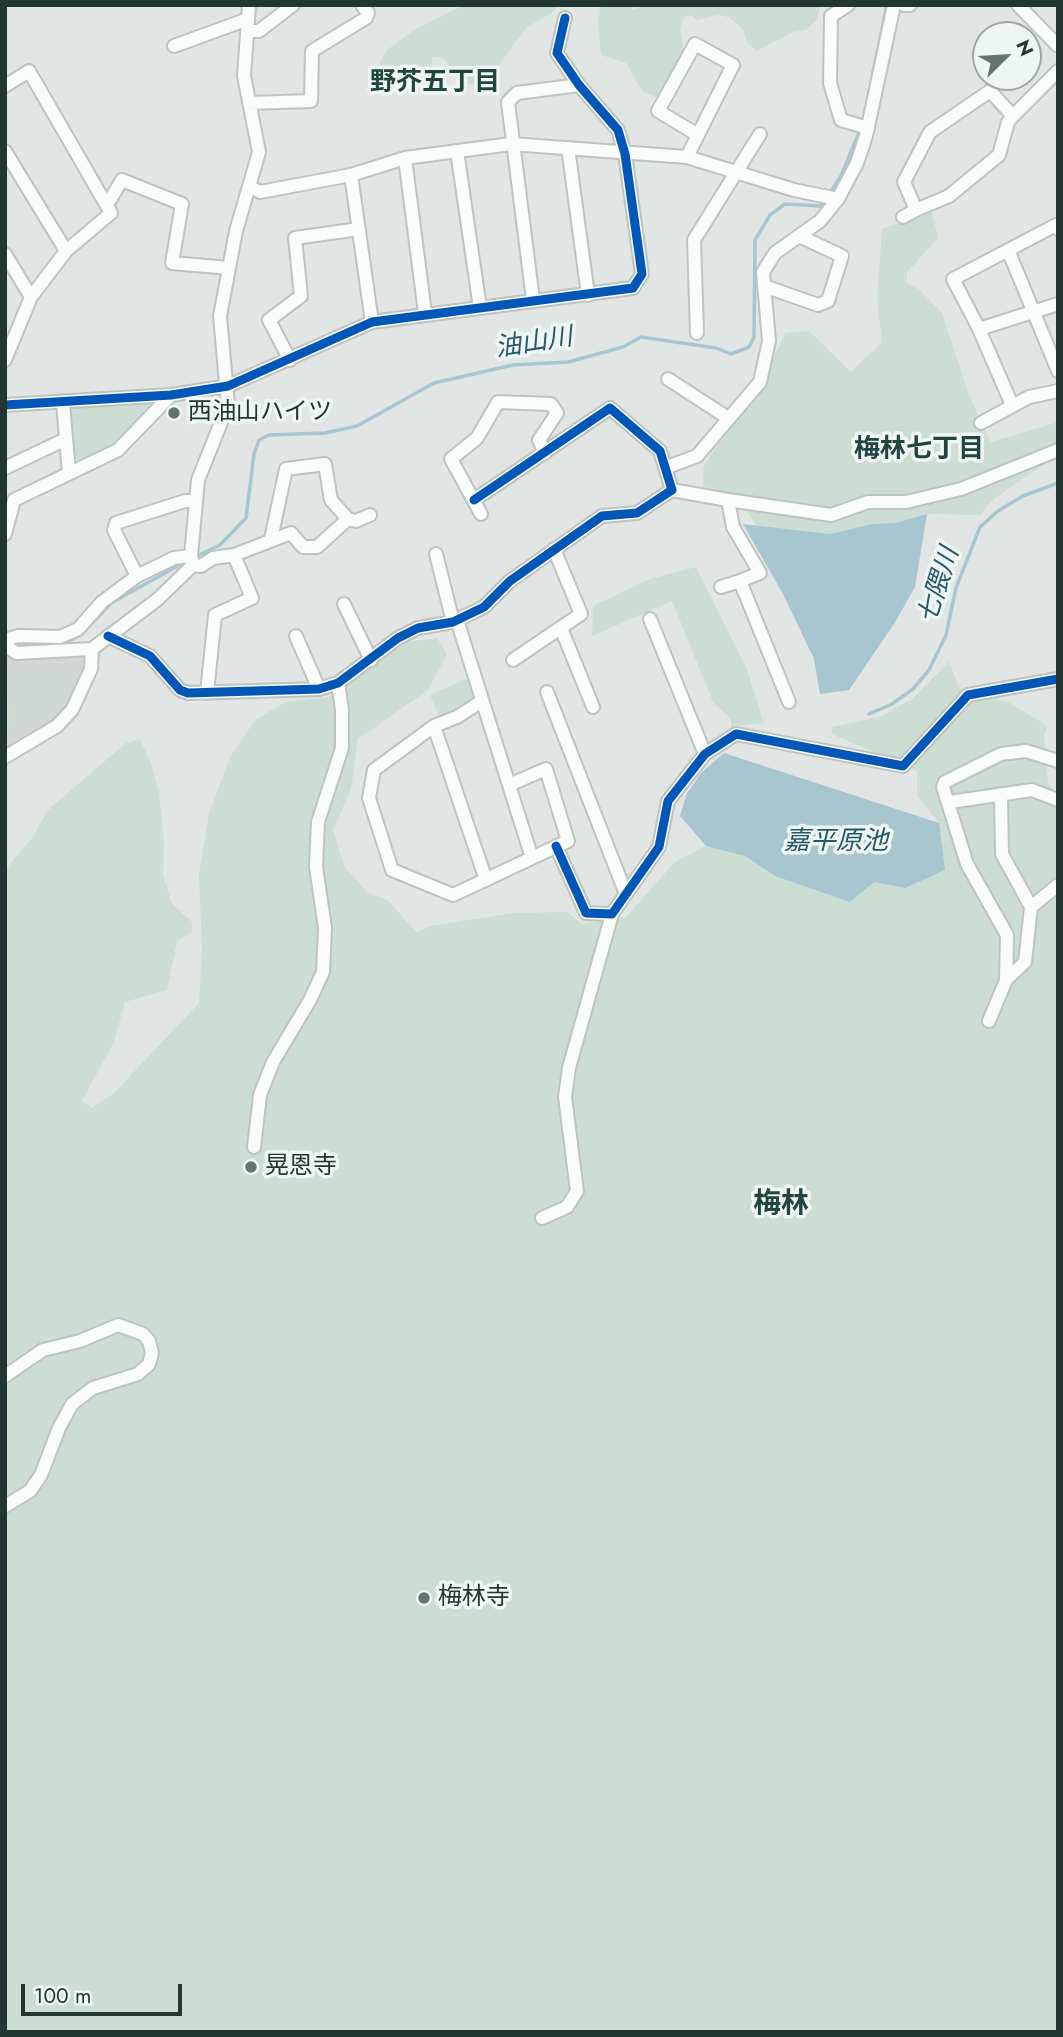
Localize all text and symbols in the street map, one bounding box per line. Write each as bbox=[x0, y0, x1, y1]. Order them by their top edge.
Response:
north arrow bbox=[972, 21, 1042, 91]
text: N bbox=[1009, 36, 1040, 60]
district label: 野芥五丁目 bbox=[370, 68, 500, 100]
water label: 油山川 bbox=[493, 322, 575, 366]
place label: 西油山ハイツ bbox=[188, 399, 332, 427]
marker: 西油山ハイツ bbox=[166, 405, 182, 421]
district label: 梅林七丁目 bbox=[854, 435, 984, 467]
water label: 七隈川 bbox=[913, 544, 967, 628]
water label: 嘉平原池 bbox=[784, 827, 888, 859]
place label: 晃恩寺 bbox=[265, 1153, 337, 1181]
marker: 晃恩寺 bbox=[243, 1159, 259, 1175]
district label: 梅林 bbox=[753, 1188, 809, 1222]
place label: 梅林寺 bbox=[438, 1584, 510, 1612]
marker: 梅林寺 bbox=[416, 1590, 432, 1606]
scale bar bbox=[24, 1970, 186, 2014]
text: 100 m bbox=[34, 1981, 91, 2011]

